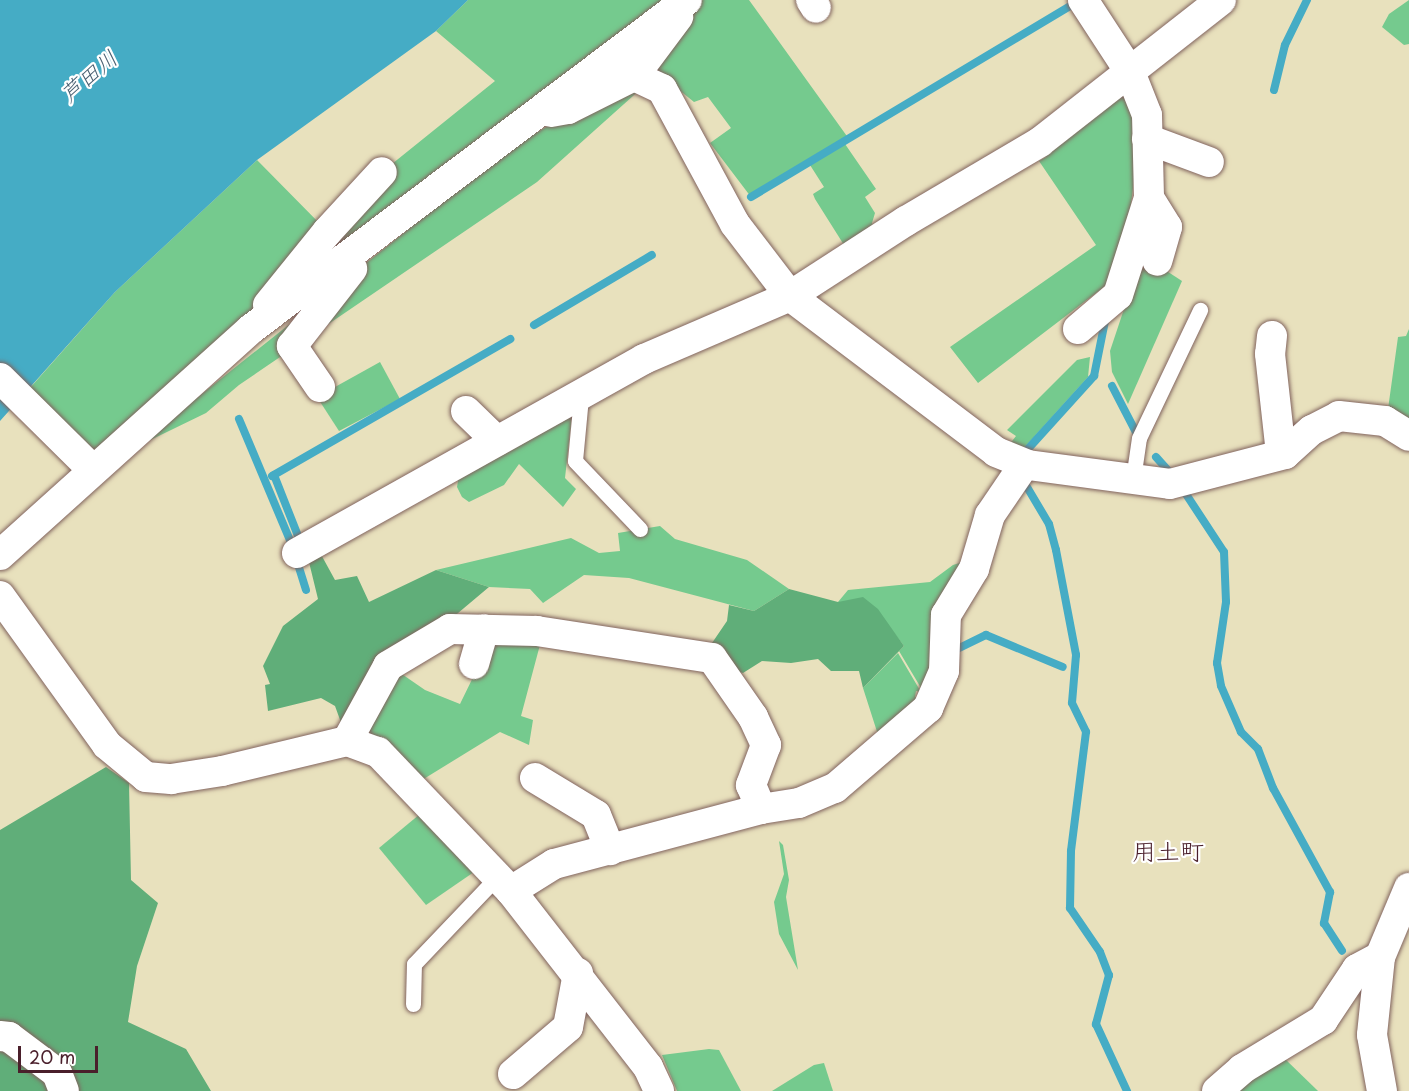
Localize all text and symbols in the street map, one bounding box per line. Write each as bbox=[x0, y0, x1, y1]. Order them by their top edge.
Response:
water label: 芦田川 bbox=[54, 44, 122, 106]
district label: 用土町 bbox=[1132, 837, 1204, 865]
scale bar bbox=[21, 1034, 100, 1072]
text: 20 m bbox=[29, 1043, 75, 1070]

